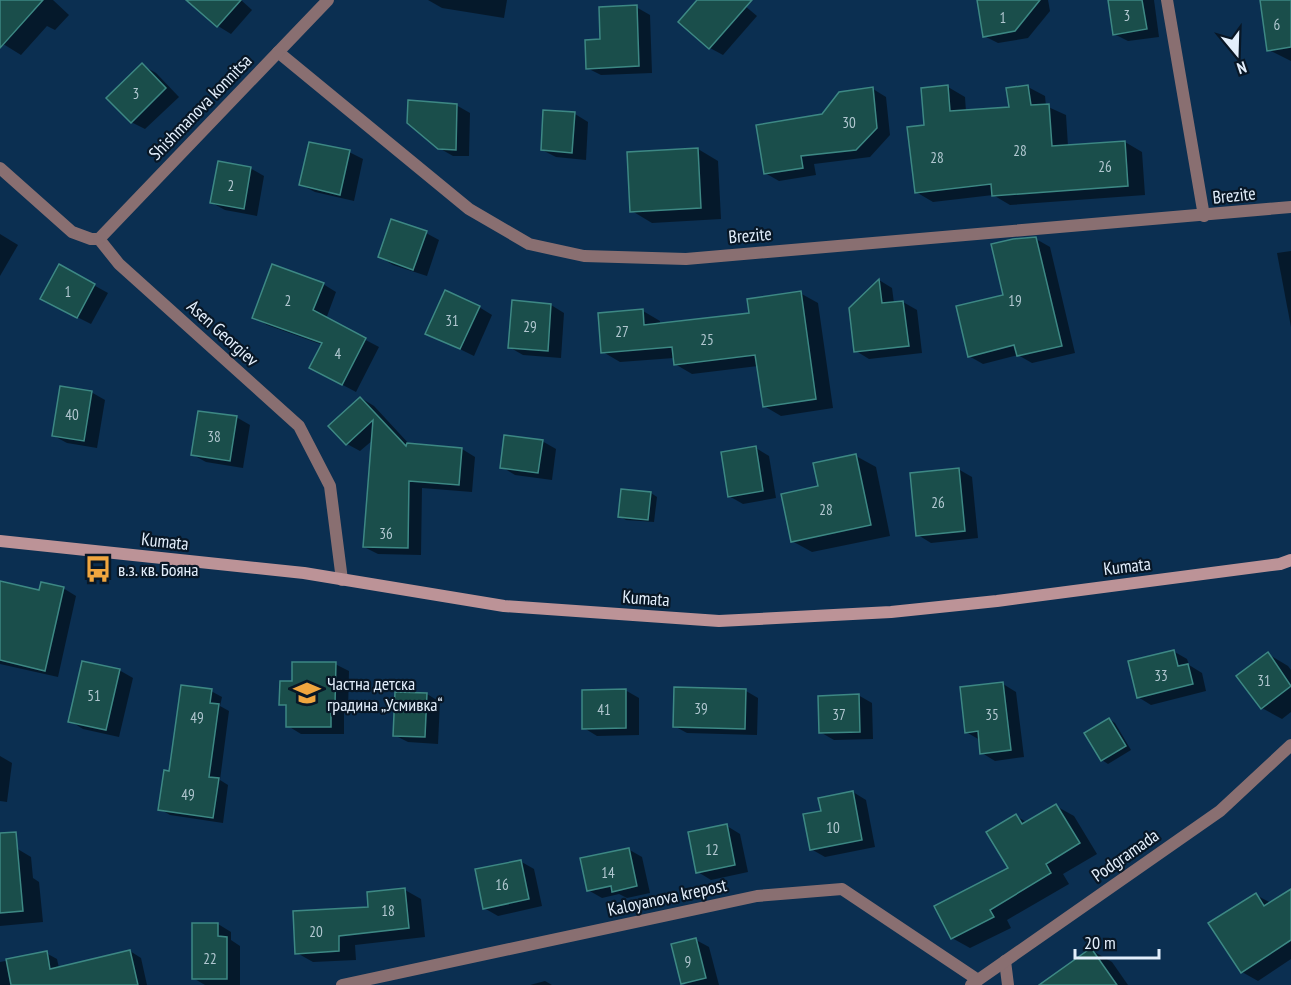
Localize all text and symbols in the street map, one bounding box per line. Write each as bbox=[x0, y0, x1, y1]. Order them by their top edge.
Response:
house number: 3 bbox=[1124, 6, 1130, 25]
house number: 1 bbox=[1000, 8, 1006, 27]
house number: 6 bbox=[1274, 15, 1281, 34]
north arrow bbox=[1207, 24, 1267, 84]
street label: Shishmanova konnitsa bbox=[144, 49, 256, 165]
text: N bbox=[1235, 57, 1249, 79]
house number: 3 bbox=[133, 84, 139, 103]
house number: 30 bbox=[842, 113, 856, 132]
house number: 28 bbox=[1013, 141, 1027, 160]
house number: 28 bbox=[930, 148, 944, 167]
house number: 26 bbox=[1098, 157, 1112, 176]
house number: 2 bbox=[228, 176, 234, 195]
street label: Brezite bbox=[1211, 181, 1257, 209]
street label: Brezite bbox=[727, 222, 773, 248]
house number: 1 bbox=[65, 282, 71, 301]
house number: 2 bbox=[285, 291, 291, 310]
house number: 19 bbox=[1008, 291, 1022, 310]
street label: Asen Georgiev bbox=[182, 295, 264, 371]
house number: 31 bbox=[445, 311, 459, 330]
house number: 29 bbox=[523, 317, 537, 336]
house number: 27 bbox=[615, 322, 629, 341]
house number: 25 bbox=[700, 330, 714, 349]
house number: 4 bbox=[335, 344, 342, 363]
house number: 40 bbox=[65, 405, 79, 424]
house number: 38 bbox=[207, 427, 221, 446]
house number: 26 bbox=[931, 493, 945, 512]
house number: 28 bbox=[819, 500, 833, 519]
house number: 36 bbox=[379, 524, 393, 543]
street label: Kumata bbox=[140, 527, 190, 555]
street label: Kumata bbox=[1102, 552, 1152, 580]
bus stop icon: в.з. кв. Бояна bbox=[83, 554, 113, 584]
place label: в.з. кв. Бояна bbox=[118, 558, 199, 581]
street label: Kumata bbox=[622, 585, 670, 611]
house number: 33 bbox=[1154, 666, 1168, 685]
house number: 31 bbox=[1257, 671, 1271, 690]
place label: Частна детска градина „Усмивка“ bbox=[327, 672, 443, 716]
school or university icon: Частна детска градина „Усмивка“ bbox=[292, 678, 322, 708]
house number: 51 bbox=[87, 686, 101, 705]
house number: 39 bbox=[694, 699, 708, 718]
house number: 41 bbox=[597, 700, 611, 719]
house number: 37 bbox=[832, 705, 846, 724]
house number: 35 bbox=[985, 705, 999, 724]
house number: 49 bbox=[190, 708, 204, 727]
house number: 49 bbox=[181, 785, 195, 804]
house number: 10 bbox=[826, 818, 840, 837]
street label: Podgramada bbox=[1087, 823, 1163, 887]
house number: 12 bbox=[705, 840, 719, 859]
house number: 14 bbox=[601, 863, 615, 882]
street label: Kaloyanova krepost bbox=[605, 873, 729, 921]
house number: 16 bbox=[495, 875, 509, 894]
house number: 18 bbox=[381, 901, 395, 920]
house number: 20 bbox=[309, 922, 323, 941]
scale bar bbox=[1075, 922, 1159, 960]
text: 20 m bbox=[1084, 931, 1116, 954]
house number: 22 bbox=[203, 949, 217, 968]
house number: 9 bbox=[685, 952, 691, 971]

